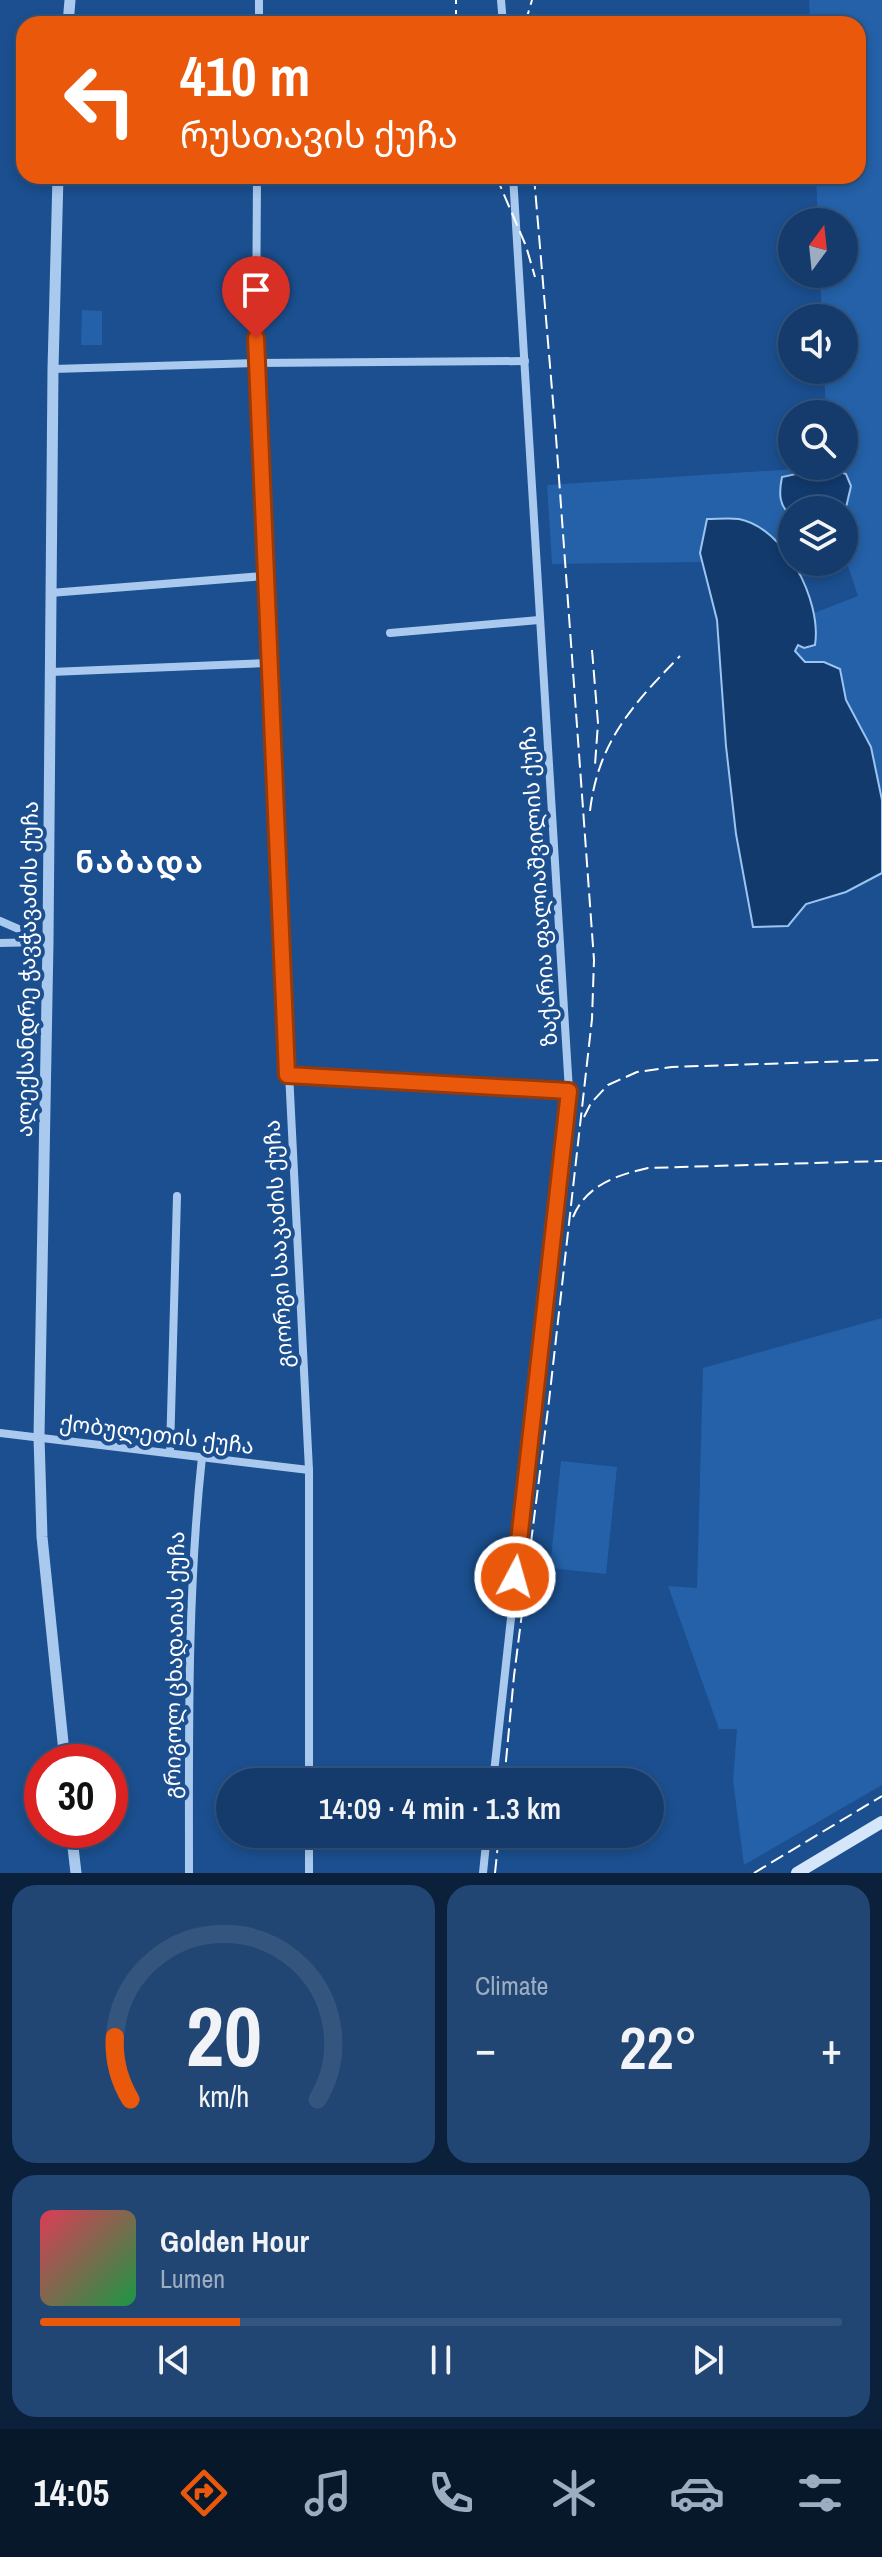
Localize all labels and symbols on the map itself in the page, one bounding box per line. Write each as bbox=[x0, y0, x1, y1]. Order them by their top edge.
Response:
north arrow bbox=[778, 208, 858, 288]
pin bbox=[222, 256, 290, 338]
street label: ზაქარია ფალიაშვილის ქუჩა bbox=[512, 725, 564, 1047]
street label: ალექსანდრე ჭავჭავაძის ქუჩა bbox=[9, 801, 45, 1137]
district label: ნაბადა bbox=[75, 842, 205, 882]
street label: გიორგი სააკაძის ქუჩა bbox=[257, 1119, 299, 1369]
street label: ქობულეთის ქუჩა bbox=[58, 1407, 256, 1461]
street label: გრიგოლ ცხადაიას ქუჩა bbox=[157, 1531, 191, 1799]
position arrow bbox=[473, 1535, 557, 1619]
speed limit sign: 30 bbox=[24, 1744, 128, 1848]

